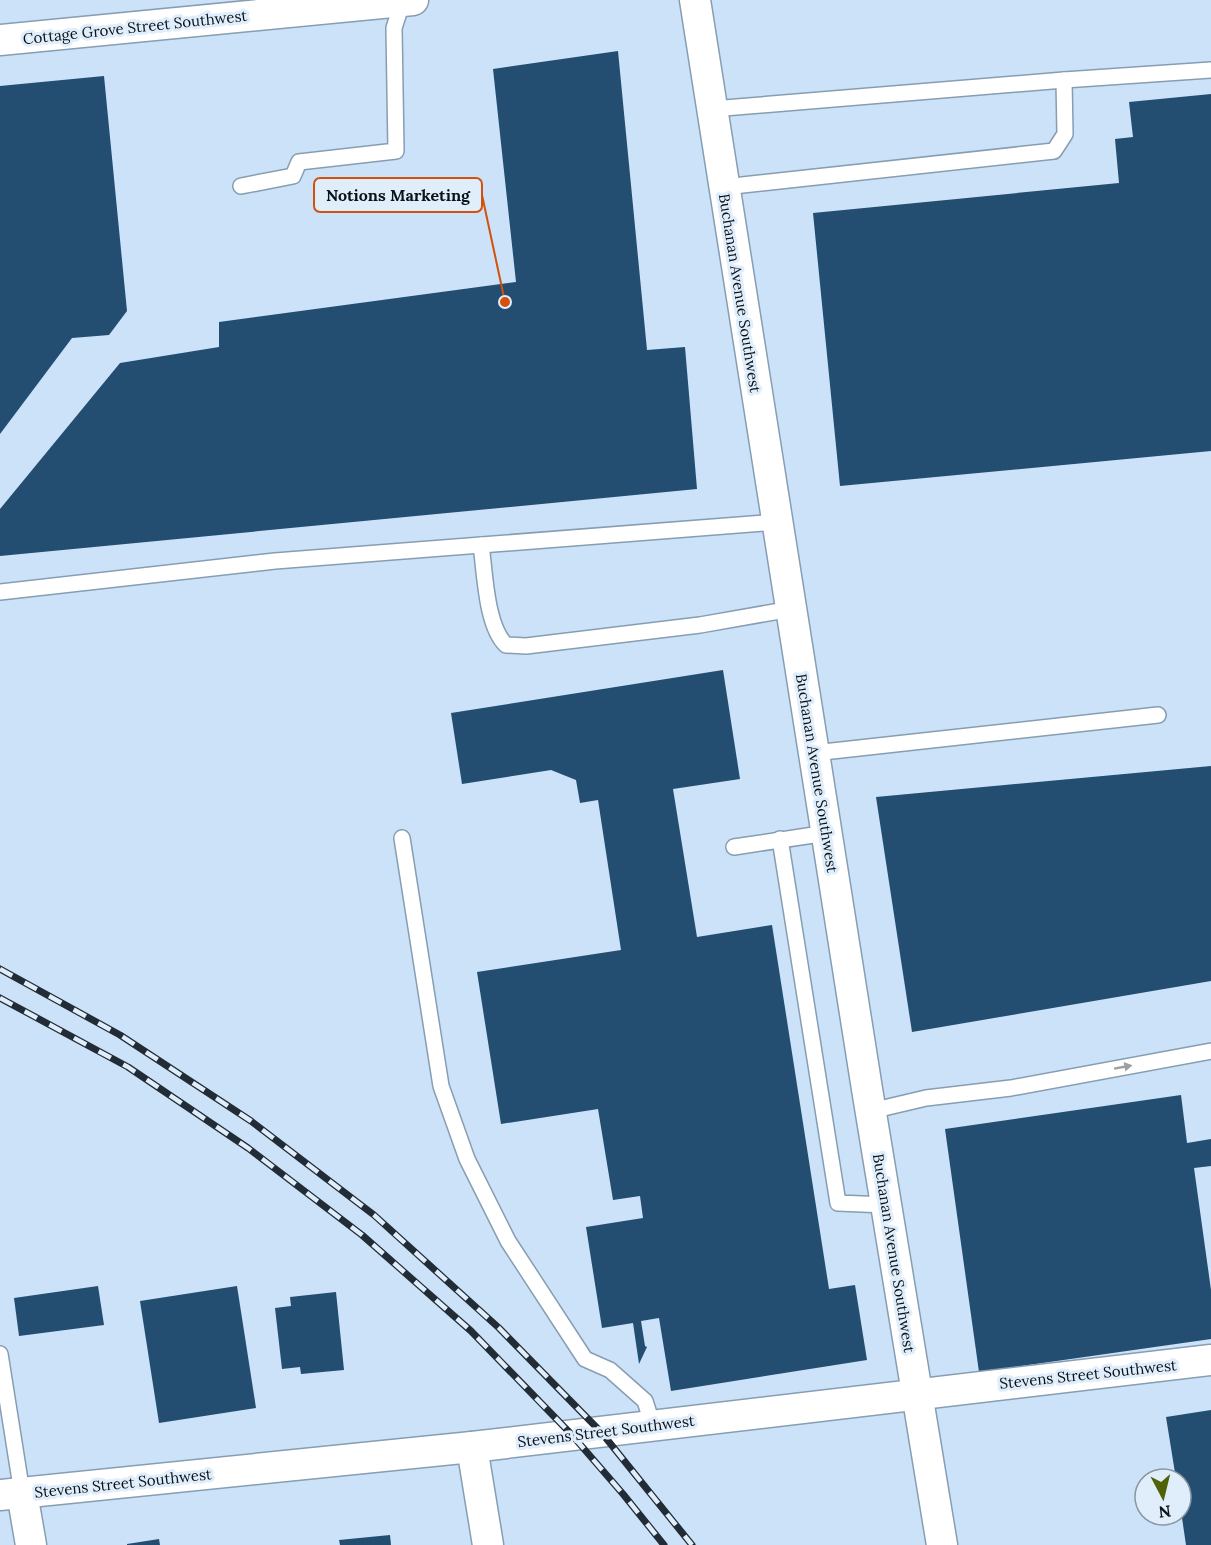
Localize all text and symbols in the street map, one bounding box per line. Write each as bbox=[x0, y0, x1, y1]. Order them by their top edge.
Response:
street label: Cottage Grove Street Southwest bbox=[22, 6, 248, 48]
callout: Notions Marketing bbox=[314, 178, 482, 212]
text: Notions Marketing bbox=[326, 185, 471, 205]
street label: Buchanan Avenue Southwest bbox=[715, 192, 765, 394]
street label: Buchanan Avenue Southwest bbox=[792, 672, 842, 874]
one-way arrow bbox=[1114, 1062, 1133, 1071]
street label: Buchanan Avenue Southwest bbox=[869, 1152, 919, 1354]
street label: Stevens Street Southwest bbox=[998, 1355, 1178, 1393]
street label: Stevens Street Southwest bbox=[516, 1411, 696, 1451]
street label: Stevens Street Southwest bbox=[33, 1464, 213, 1502]
north arrow bbox=[1133, 1467, 1193, 1527]
text: N bbox=[1157, 1501, 1172, 1523]

